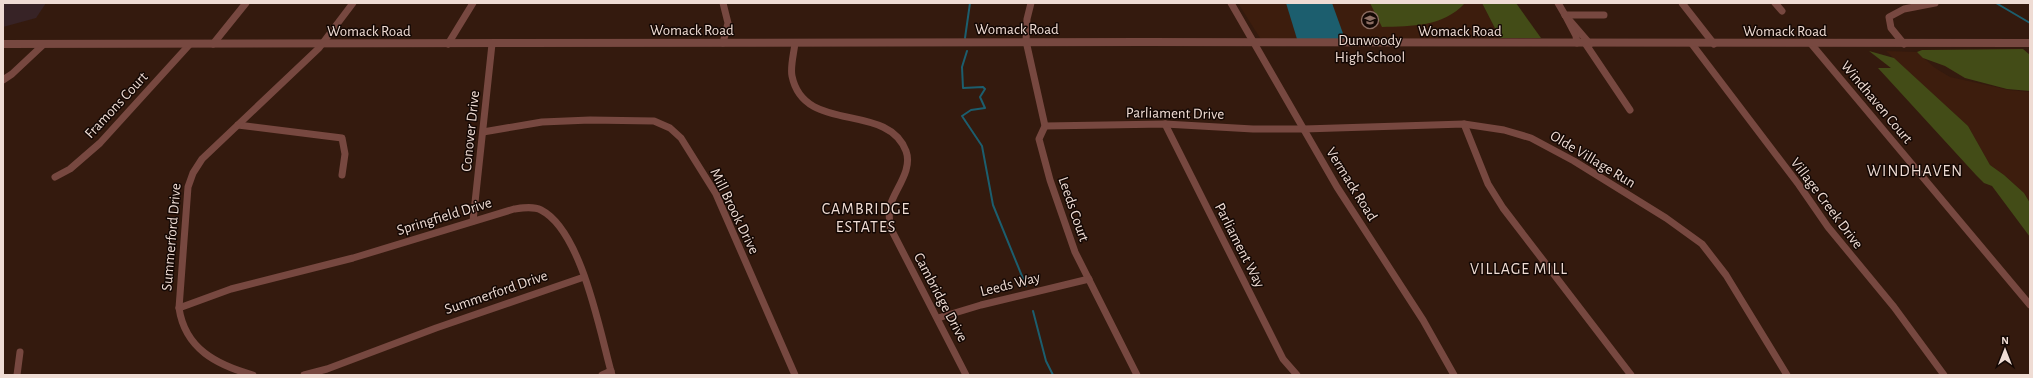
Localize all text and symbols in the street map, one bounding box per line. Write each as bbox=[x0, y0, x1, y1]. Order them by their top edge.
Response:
school or university icon: Dunwoody High School bbox=[1360, 10, 1380, 30]
street label: Womack Road bbox=[975, 22, 1059, 37]
street label: Womack Road bbox=[650, 23, 734, 38]
street label: Womack Road bbox=[327, 24, 411, 39]
street label: Womack Road bbox=[1418, 24, 1502, 39]
street label: Womack Road bbox=[1743, 24, 1827, 39]
place label: Dunwoody High School bbox=[1335, 33, 1405, 65]
street label: Windhaven Court bbox=[1838, 58, 1915, 146]
street label: Framons Court bbox=[82, 69, 151, 141]
street label: Conover Drive bbox=[459, 90, 482, 172]
street label: Parliament Drive bbox=[1126, 105, 1224, 122]
street label: Olde Village Run bbox=[1547, 128, 1638, 191]
street label: Vermack Road bbox=[1323, 145, 1380, 224]
street label: Village Creek Drive bbox=[1788, 155, 1866, 252]
district label: WINDHAVEN bbox=[1867, 163, 1963, 179]
street label: Mill Brook Drive bbox=[707, 166, 762, 257]
street label: Leeds Court bbox=[1055, 175, 1092, 244]
street label: Summerford Drive bbox=[159, 183, 184, 291]
street label: Springfield Drive bbox=[395, 195, 493, 238]
street label: Parliament Way bbox=[1212, 200, 1268, 291]
district label: CAMBRIDGE ESTATES bbox=[822, 201, 910, 235]
street label: Cambridge Drive bbox=[911, 250, 970, 344]
district label: VILLAGE MILL bbox=[1470, 261, 1568, 277]
street label: Summerford Drive bbox=[443, 268, 550, 317]
street label: Leeds Way bbox=[979, 270, 1042, 299]
north arrow bbox=[1985, 330, 2025, 370]
text: N bbox=[2001, 335, 2009, 346]

